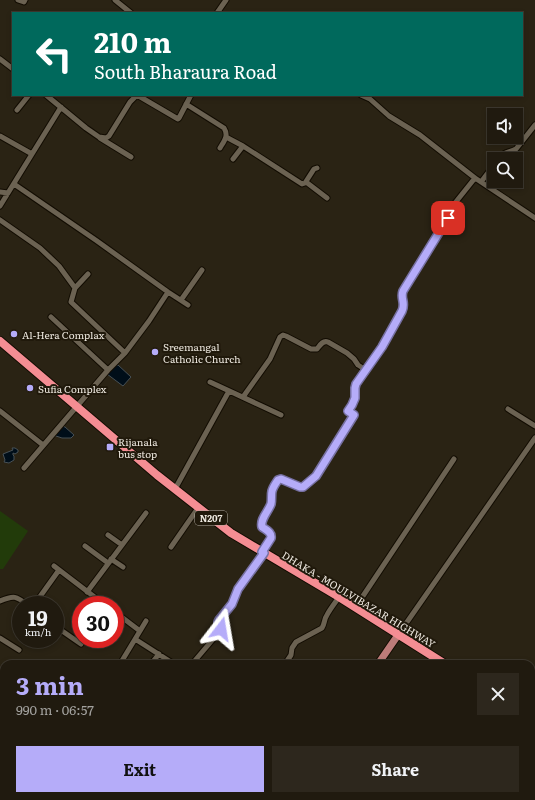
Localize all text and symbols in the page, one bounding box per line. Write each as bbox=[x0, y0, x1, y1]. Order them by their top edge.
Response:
text: 210 m bbox=[94, 20, 171, 62]
icon: left bbox=[28, 28, 80, 80]
text: South Bharaura Road bbox=[94, 58, 277, 85]
map controls bbox=[487, 108, 523, 188]
button: sound bbox=[487, 108, 523, 144]
button: search bbox=[487, 152, 523, 188]
pin bbox=[431, 201, 465, 235]
icon: arrive bbox=[437, 207, 459, 229]
place label: Al-Hera Complax bbox=[22, 327, 105, 342]
marker: Al-Hera Complax bbox=[9, 329, 19, 339]
place label: Sreemangal Catholic Church bbox=[163, 339, 241, 366]
marker: Sreemangal Catholic Church bbox=[150, 347, 160, 357]
place label: Sufia Complex bbox=[38, 381, 107, 396]
marker: Sufia Complex bbox=[25, 383, 35, 393]
place label: Rijanala bus stop bbox=[118, 434, 158, 461]
marker: Rijanala bus stop bbox=[105, 442, 115, 452]
road number: N207 bbox=[195, 511, 227, 525]
street label: DHAKA - MOULVIBAZAR HIGHWAY bbox=[279, 547, 439, 651]
speed limit sign: 30 bbox=[72, 596, 124, 648]
text: 19 bbox=[28, 602, 48, 632]
position arrow bbox=[200, 608, 242, 650]
text: km/h bbox=[25, 624, 51, 639]
text: 3 min bbox=[16, 667, 84, 702]
button: close bbox=[477, 673, 519, 715]
text: 990 m · 06:57 bbox=[16, 700, 94, 719]
button: Exit bbox=[16, 746, 264, 792]
button: Share bbox=[272, 746, 519, 792]

